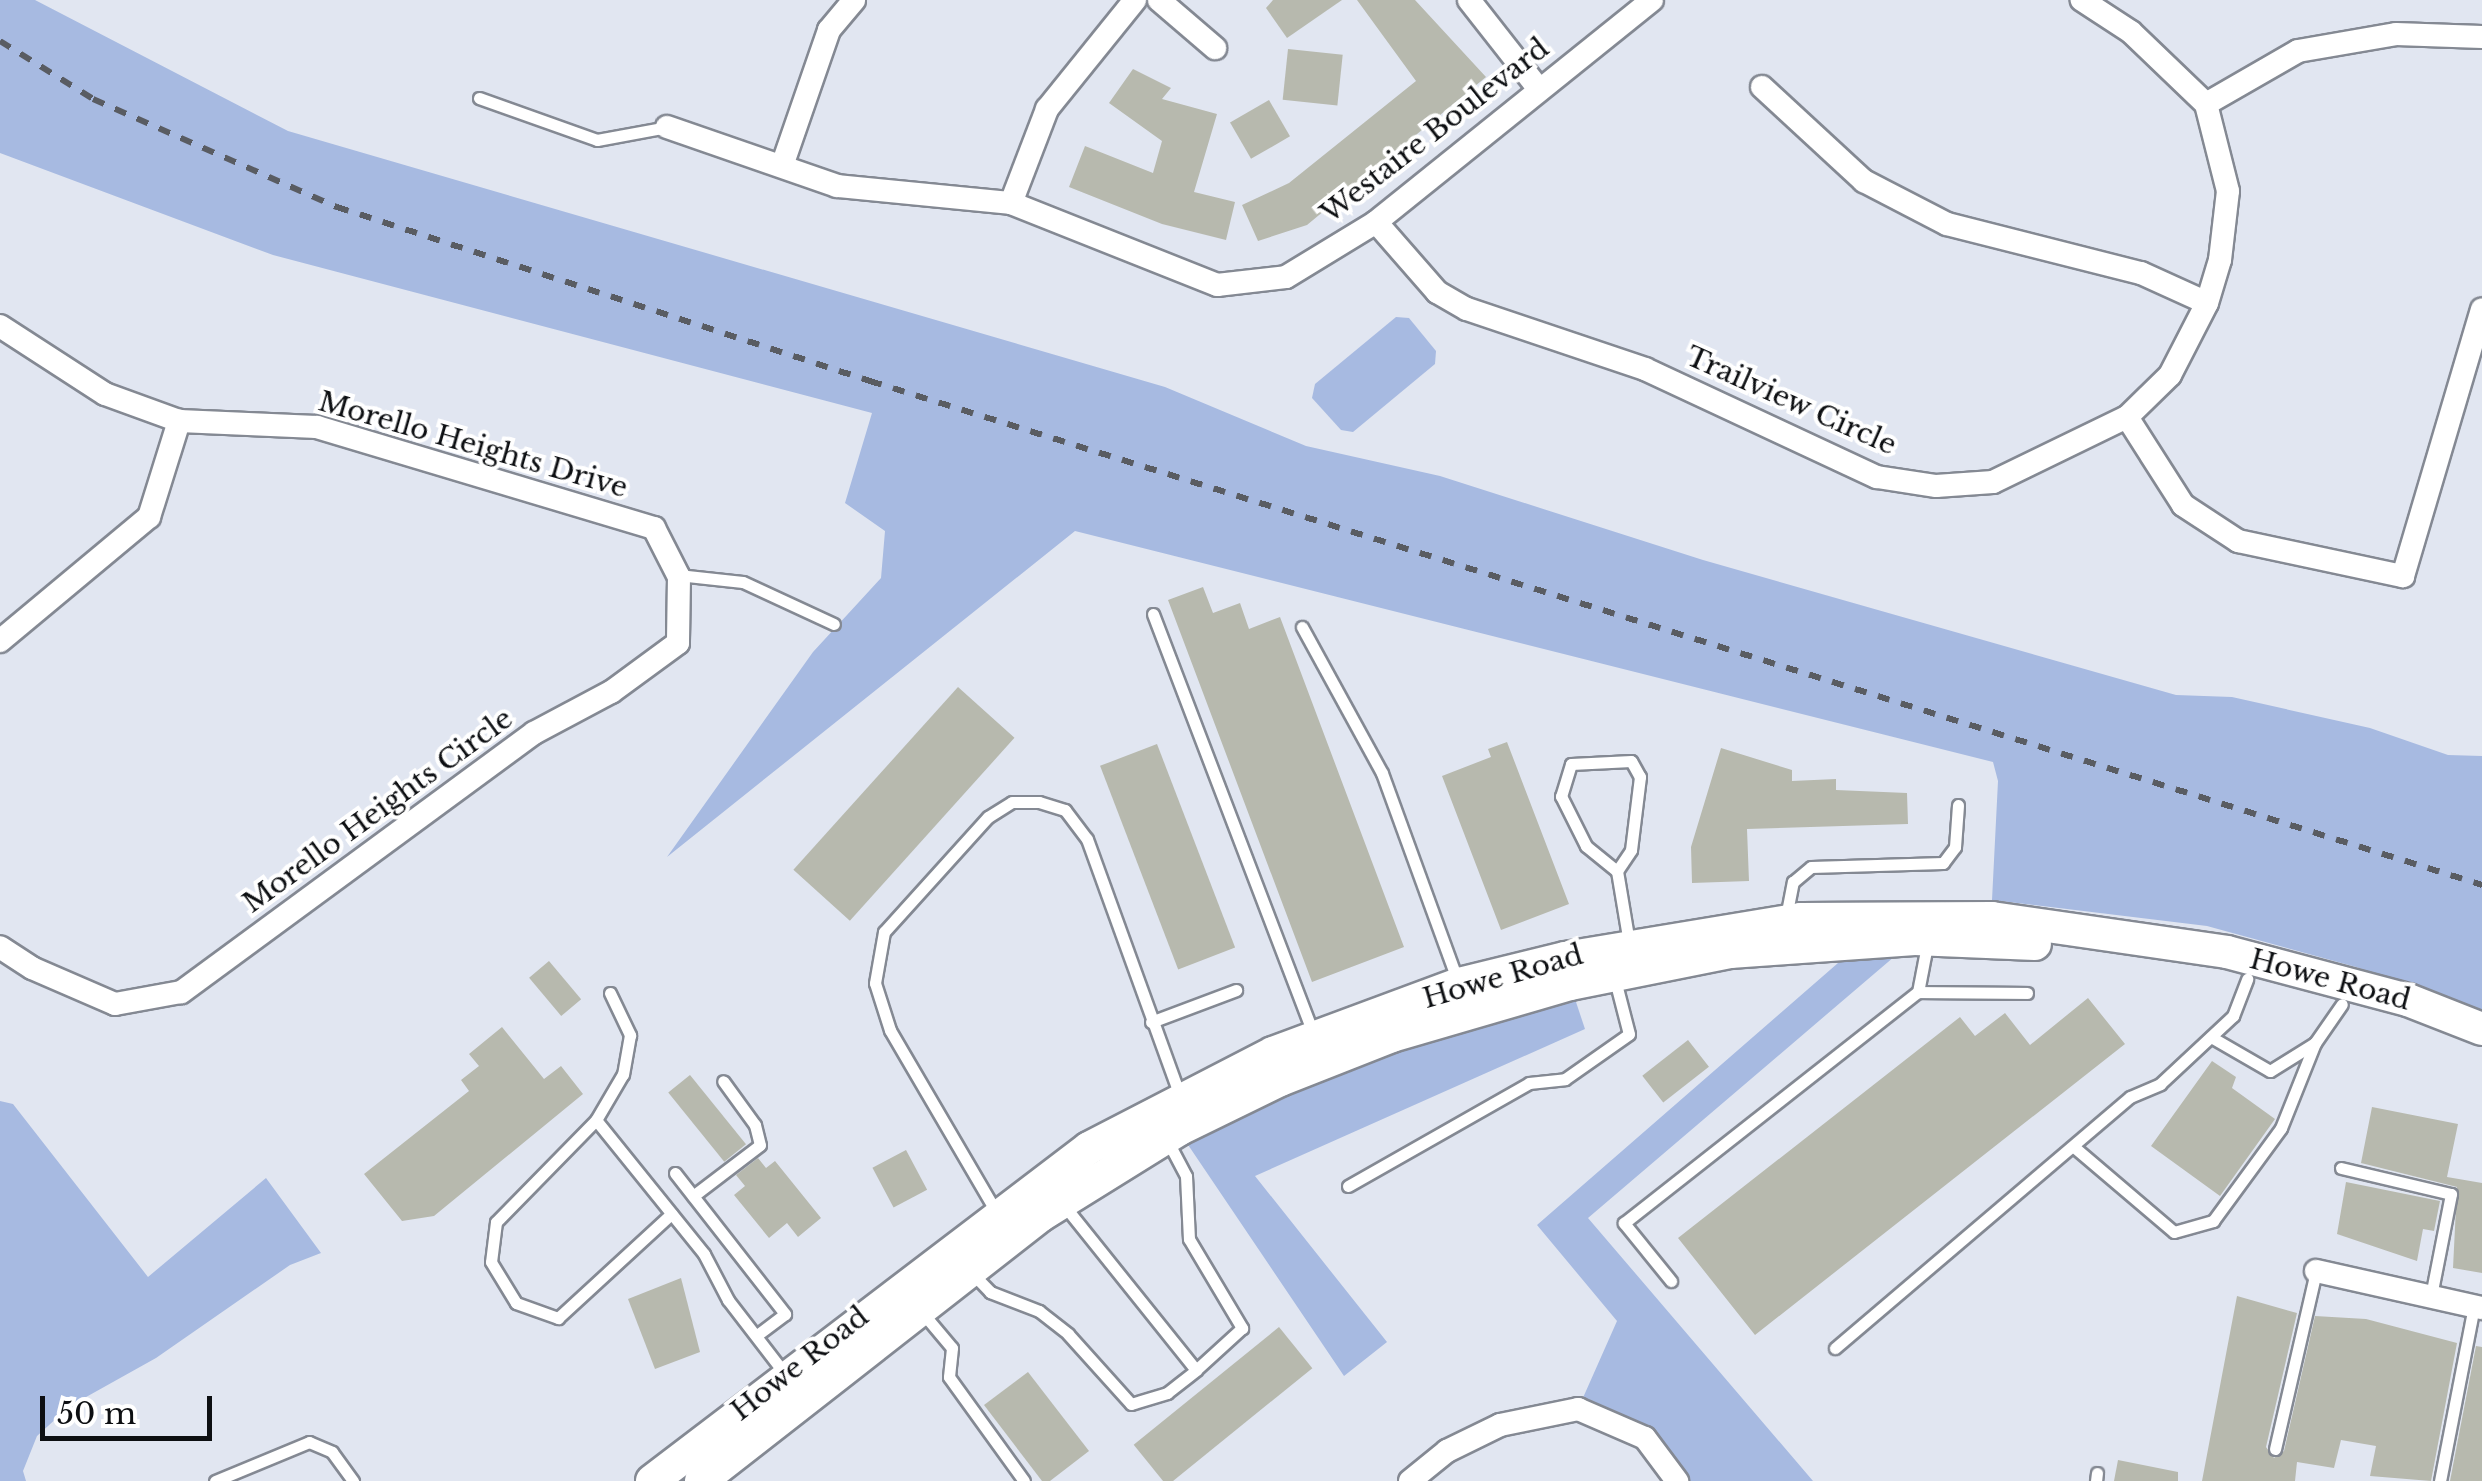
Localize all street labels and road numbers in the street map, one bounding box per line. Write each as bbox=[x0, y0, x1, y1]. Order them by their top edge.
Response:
street label: Westaire Boulevard bbox=[1314, 32, 1556, 230]
street label: Trailview Circle bbox=[1680, 339, 1902, 463]
street label: Morello Heights Drive bbox=[315, 385, 631, 505]
street label: Morello Heights Circle bbox=[237, 702, 519, 920]
street label: Howe Road bbox=[1419, 938, 1587, 1016]
street label: Howe Road bbox=[2246, 942, 2414, 1018]
street label: Howe Road bbox=[725, 1300, 875, 1428]

